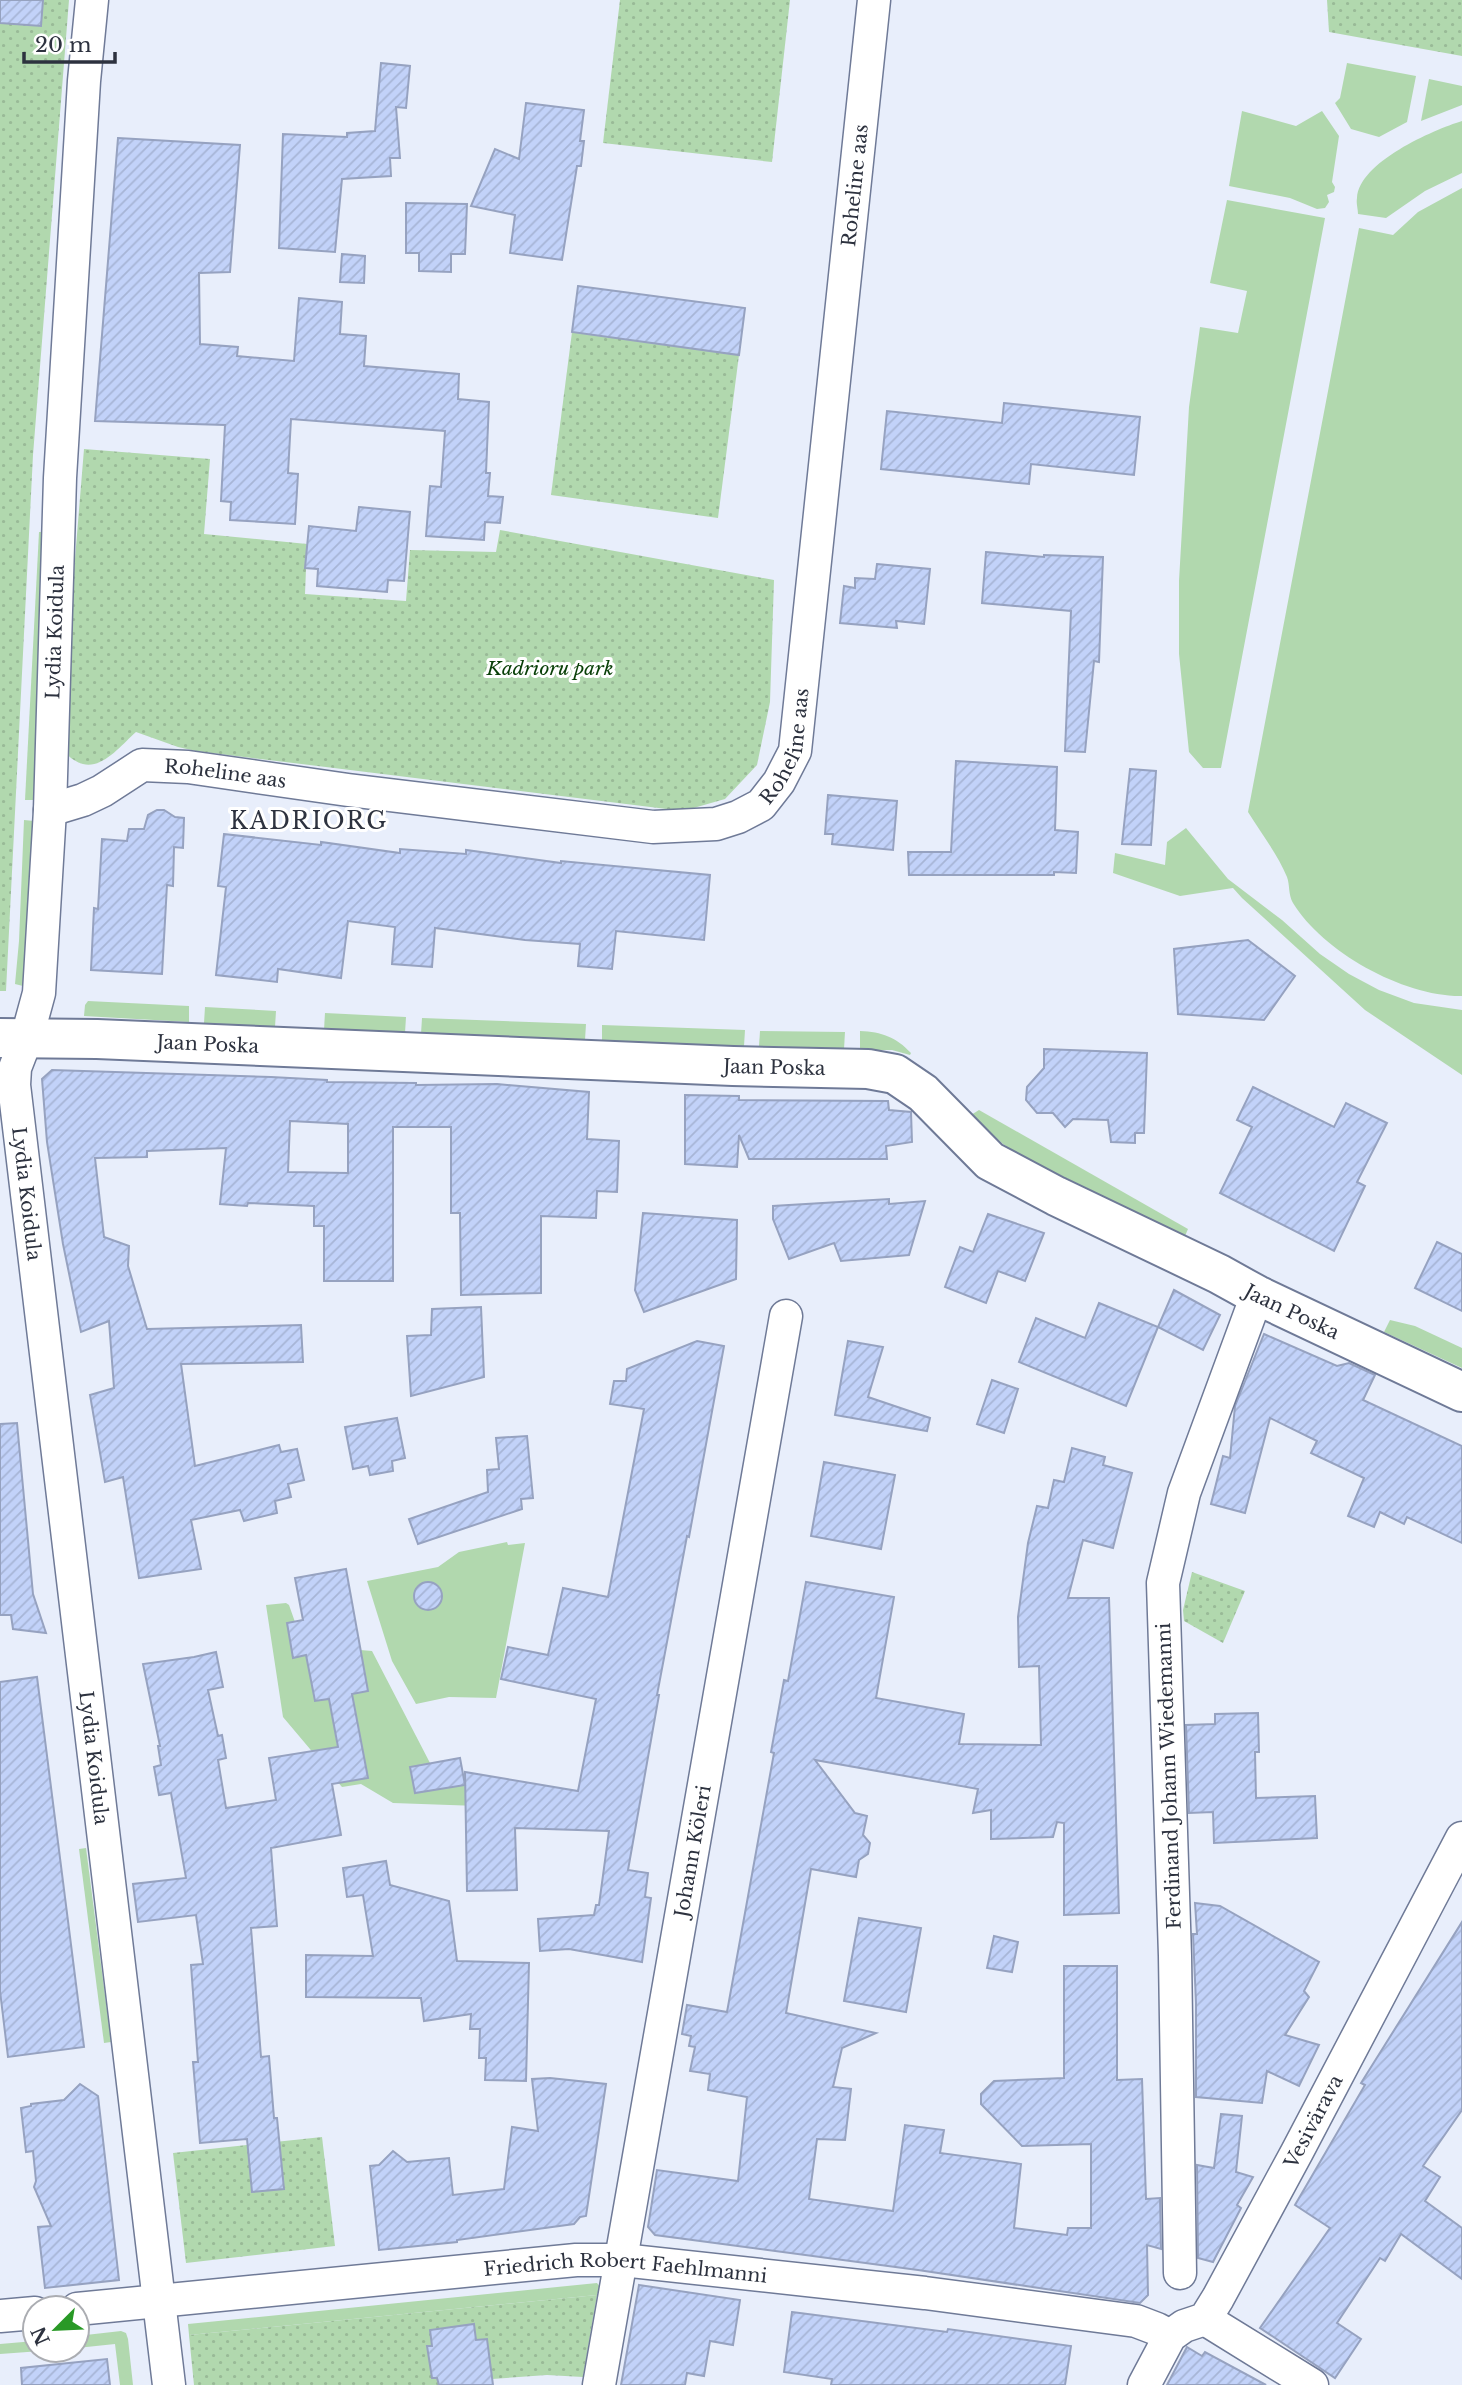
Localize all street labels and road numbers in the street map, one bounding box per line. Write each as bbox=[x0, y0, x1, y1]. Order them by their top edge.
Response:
street label: Roheline aas bbox=[837, 123, 872, 248]
street label: Lydia Koidula bbox=[41, 564, 69, 700]
street label: Roheline aas bbox=[755, 687, 813, 809]
street label: Roheline aas bbox=[164, 754, 288, 793]
street label: Jaan Poska bbox=[153, 1030, 260, 1057]
street label: Jaan Poska bbox=[720, 1054, 826, 1080]
street label: Lydia Koidula bbox=[8, 1125, 46, 1262]
street label: Jaan Poska bbox=[1238, 1278, 1344, 1344]
street label: Ferdinand Johann Wiedemanni bbox=[1152, 1622, 1186, 1930]
street label: Lydia Koidula bbox=[75, 1690, 114, 1826]
street label: Johann Köleri bbox=[669, 1783, 715, 1922]
street label: Vesivärava bbox=[1278, 2070, 1347, 2173]
street label: Friedrich Robert Faehlmanni bbox=[483, 2248, 769, 2287]

